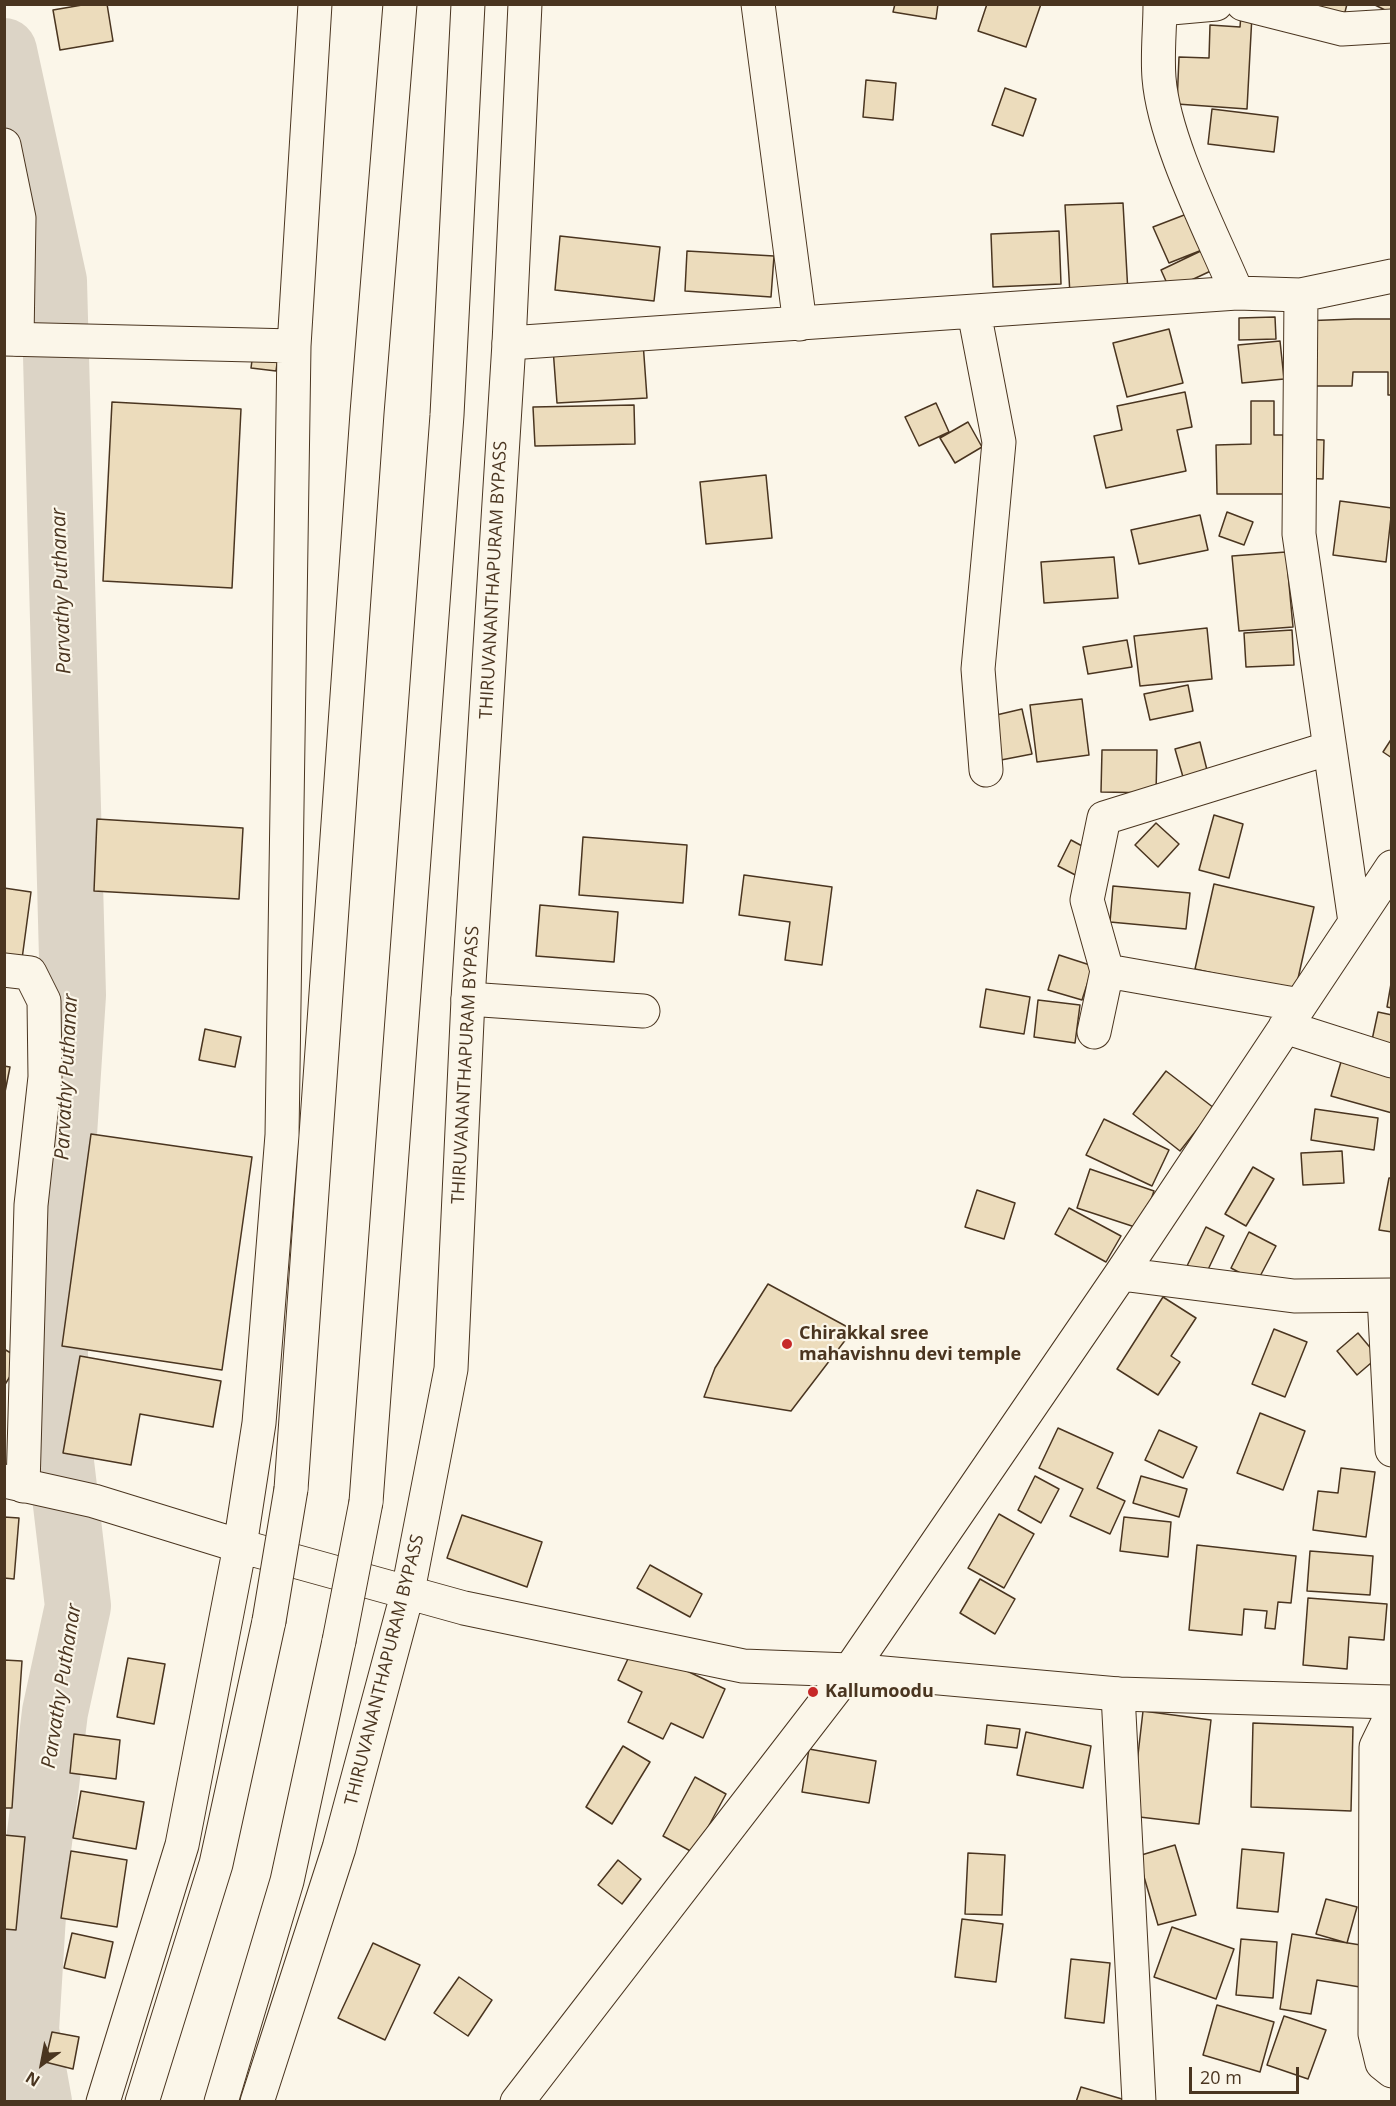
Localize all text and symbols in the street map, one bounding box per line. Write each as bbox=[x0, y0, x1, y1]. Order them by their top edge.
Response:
street label: THIRUVANANTHAPURAM BYPASS bbox=[476, 440, 512, 720]
water label: Parvathy Puthanar bbox=[47, 507, 77, 675]
street label: THIRUVANANTHAPURAM BYPASS bbox=[448, 925, 484, 1205]
water label: Parvathy Puthanar bbox=[51, 993, 83, 1161]
place label: Chirakkal sree mahavishnu devi temple bbox=[799, 1323, 1021, 1366]
marker: Chirakkal sree mahavishnu devi temple bbox=[780, 1337, 794, 1351]
street label: THIRUVANANTHAPURAM BYPASS bbox=[341, 1532, 429, 1808]
water label: Parvathy Puthanar bbox=[37, 1602, 87, 1770]
place label: Kallumoodu bbox=[825, 1681, 934, 1703]
marker: Kallumoodu bbox=[806, 1685, 820, 1699]
north arrow bbox=[12, 2034, 72, 2094]
scale bar bbox=[1192, 2055, 1302, 2093]
text: 20 m bbox=[1200, 2065, 1242, 2089]
text: N bbox=[21, 2066, 44, 2092]

